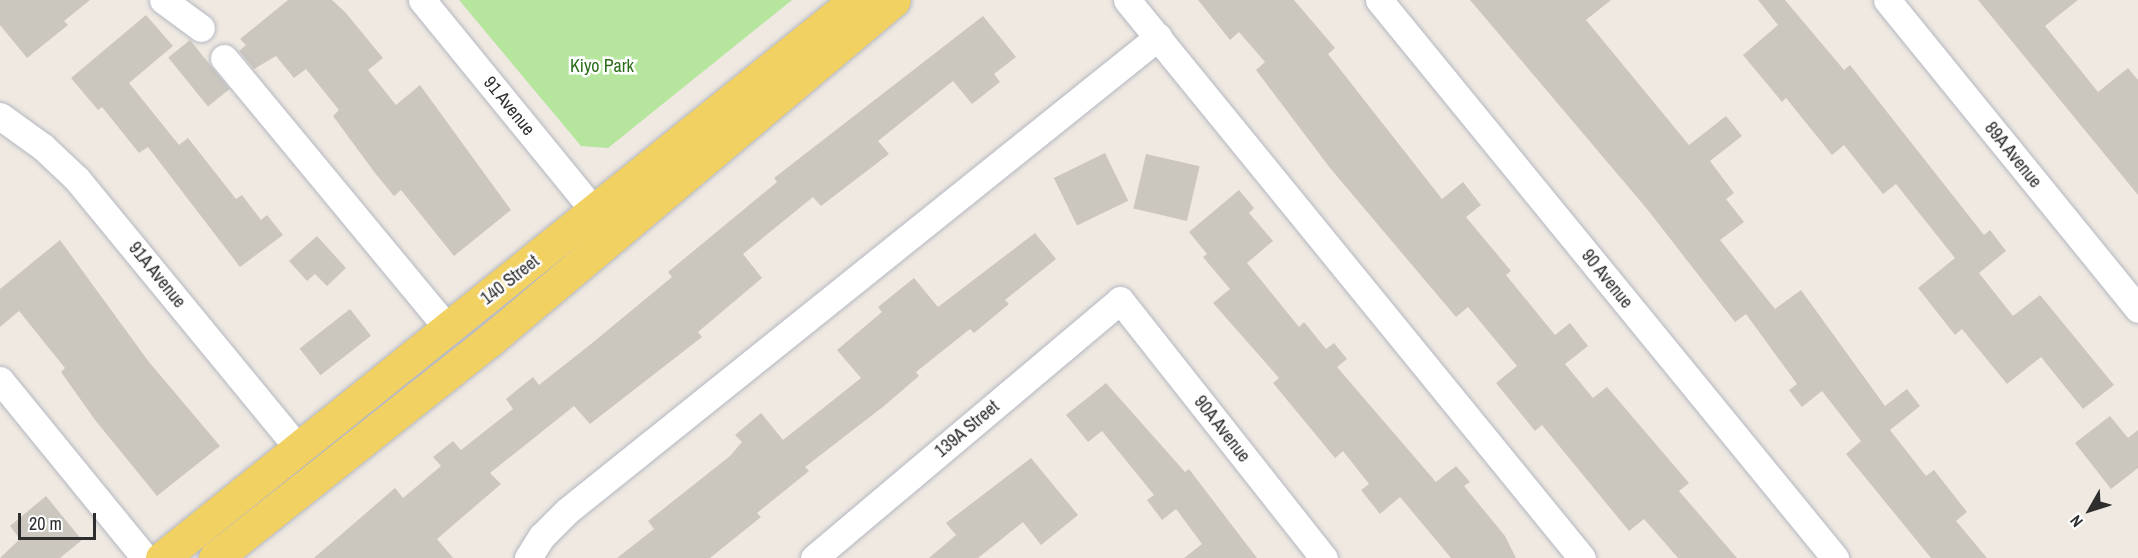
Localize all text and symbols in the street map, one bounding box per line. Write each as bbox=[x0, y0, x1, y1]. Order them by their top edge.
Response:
park label: Kiyo Park bbox=[570, 55, 634, 77]
street label: 91 Avenue bbox=[478, 72, 540, 140]
street label: 89A Avenue bbox=[1979, 117, 2047, 193]
street label: 91A Avenue bbox=[123, 237, 191, 313]
street label: 90 Avenue bbox=[1576, 245, 1638, 313]
street label: 140 Street bbox=[477, 251, 543, 309]
street label: 90A Avenue bbox=[1189, 391, 1255, 467]
street label: 139A Street bbox=[930, 396, 1004, 462]
north arrow bbox=[2060, 480, 2120, 540]
scale bar bbox=[21, 501, 99, 539]
text: 20 m bbox=[29, 511, 62, 536]
text: N bbox=[2064, 511, 2088, 532]

